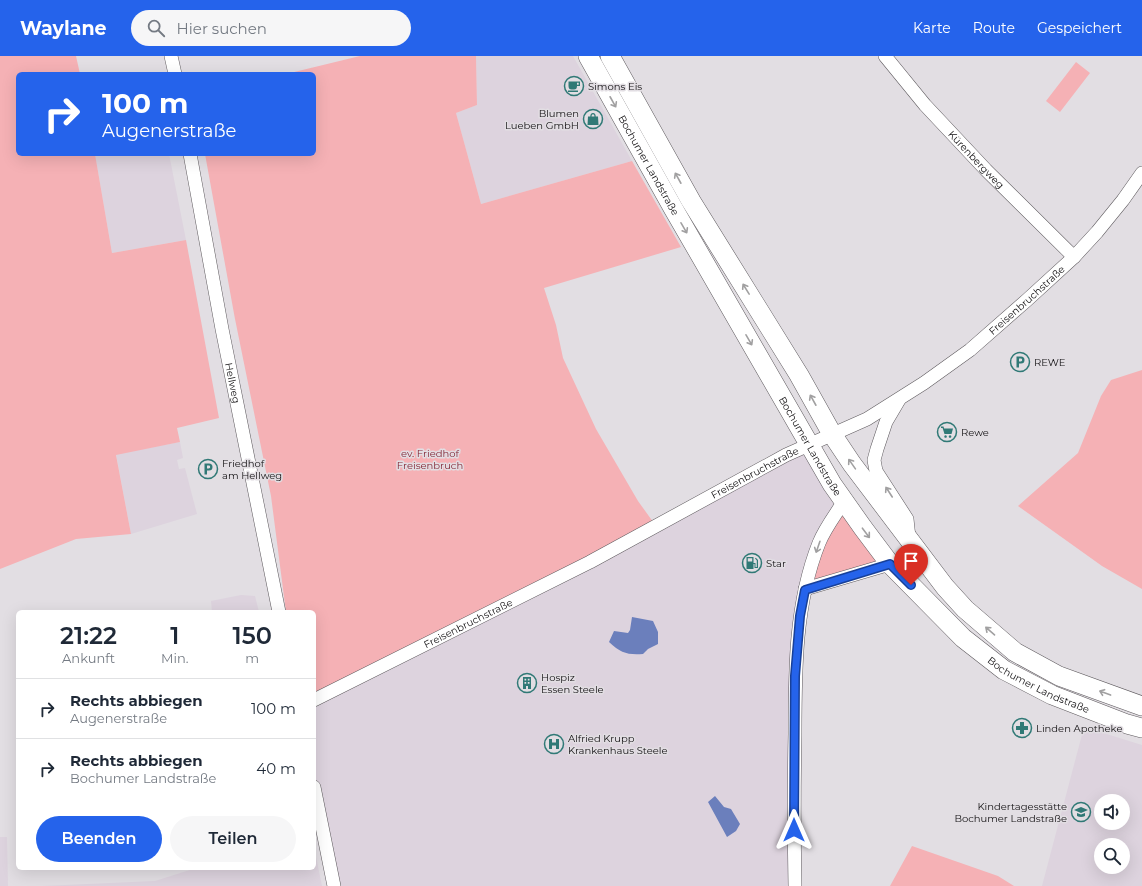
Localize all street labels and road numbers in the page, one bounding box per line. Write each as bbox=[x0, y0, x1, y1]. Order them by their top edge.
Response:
street label: Bochumer Landstraße bbox=[616, 113, 682, 218]
street label: Kürenbergweg bbox=[946, 128, 1007, 191]
street label: Freisenbruchstraße bbox=[986, 263, 1067, 337]
street label: Hellweg bbox=[222, 362, 243, 404]
street label: Bochumer Landstraße bbox=[776, 394, 845, 498]
street label: Freisenbruchstraße bbox=[709, 444, 800, 501]
street label: Freisenbruchstraße bbox=[421, 595, 514, 651]
street label: Bochumer Landstraße bbox=[985, 653, 1091, 715]

